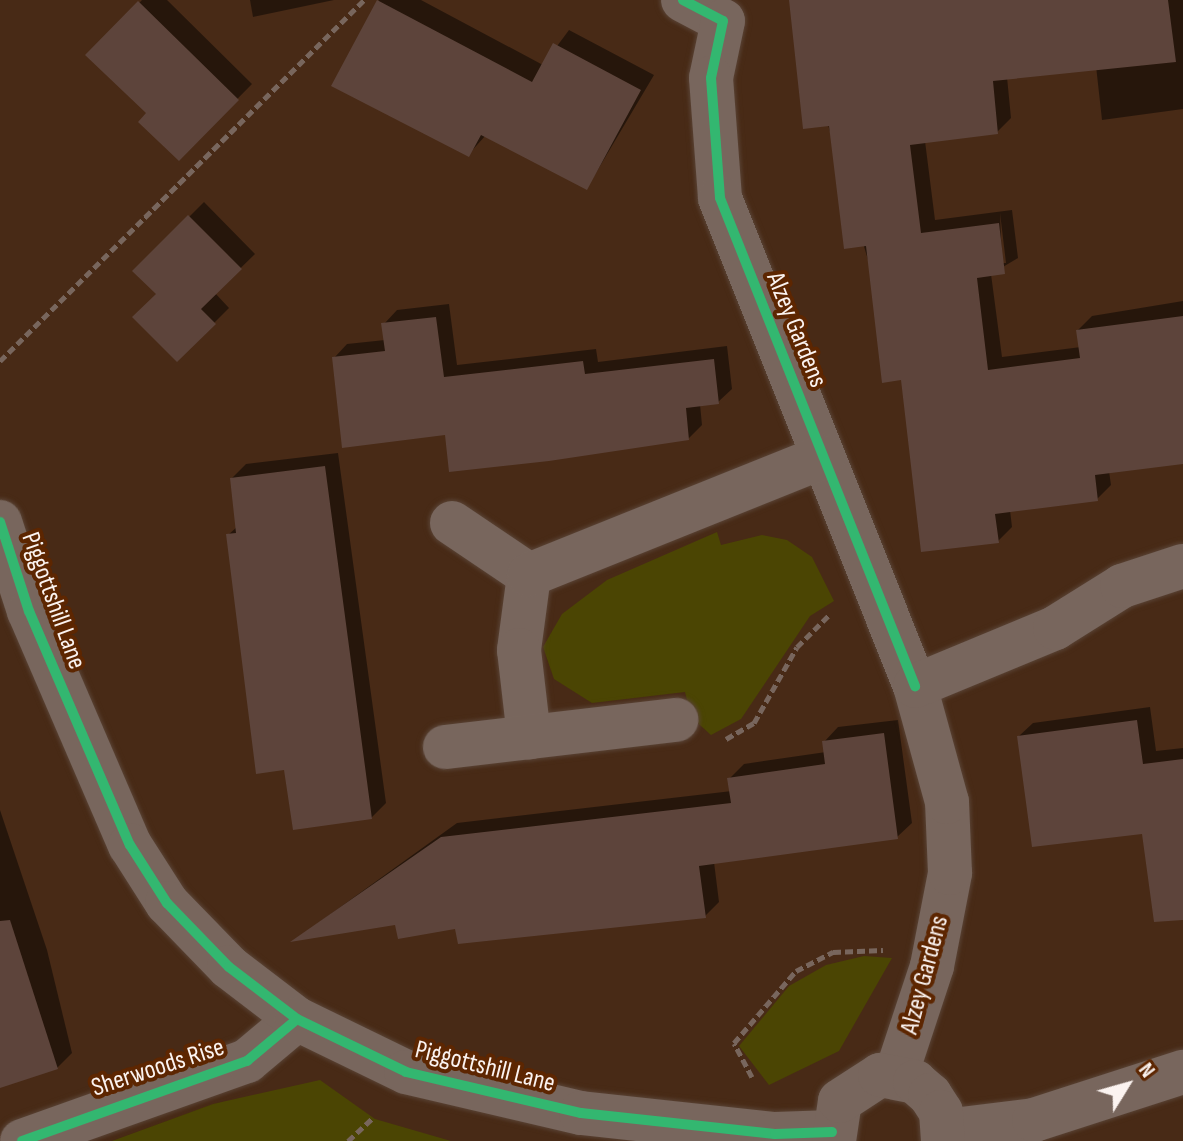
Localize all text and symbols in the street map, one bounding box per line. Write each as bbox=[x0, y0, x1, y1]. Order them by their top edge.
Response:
street label: Alzey Gardens bbox=[759, 268, 833, 392]
street label: Piggottshill Lane bbox=[14, 528, 92, 674]
street label: Alzey Gardens bbox=[894, 912, 956, 1038]
street label: Sherwoods Rise bbox=[88, 1032, 228, 1104]
street label: Piggottshill Lane bbox=[412, 1035, 558, 1099]
north arrow bbox=[1087, 1045, 1167, 1125]
text: N bbox=[1132, 1057, 1161, 1083]

